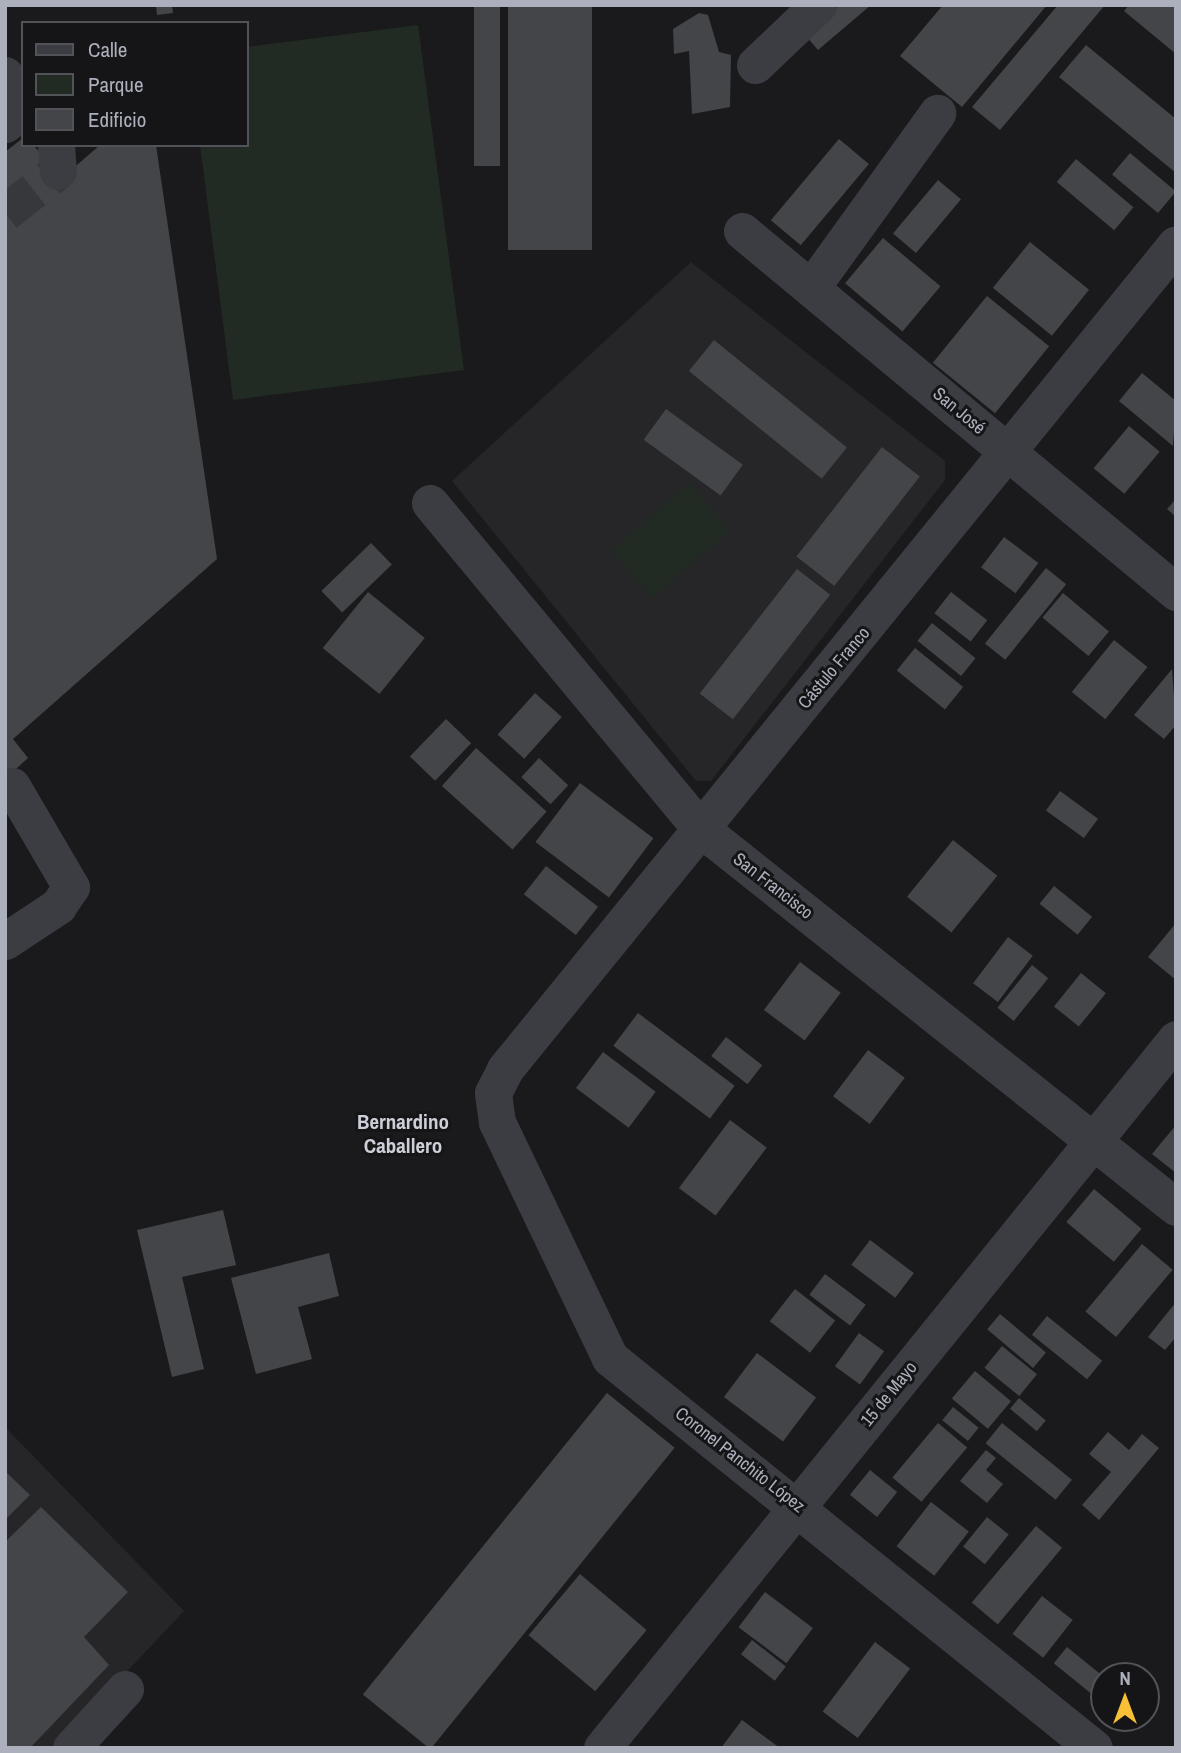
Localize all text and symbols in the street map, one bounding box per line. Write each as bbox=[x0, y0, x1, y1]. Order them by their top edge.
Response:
legend bbox=[21, 21, 248, 147]
text: Calle bbox=[88, 35, 127, 64]
text: Parque bbox=[88, 70, 144, 99]
text: Edificio bbox=[88, 105, 146, 134]
street label: San José bbox=[928, 383, 990, 439]
street label: Cástulo Franco bbox=[794, 623, 874, 713]
street label: San Francisco bbox=[729, 848, 817, 924]
district label: Bernardino Caballero bbox=[357, 1109, 449, 1159]
street label: 15 de Mayo bbox=[856, 1357, 922, 1431]
street label: Coronel Panchito López bbox=[671, 1403, 809, 1517]
north arrow bbox=[1090, 1662, 1160, 1732]
text: N bbox=[1119, 1665, 1131, 1691]

